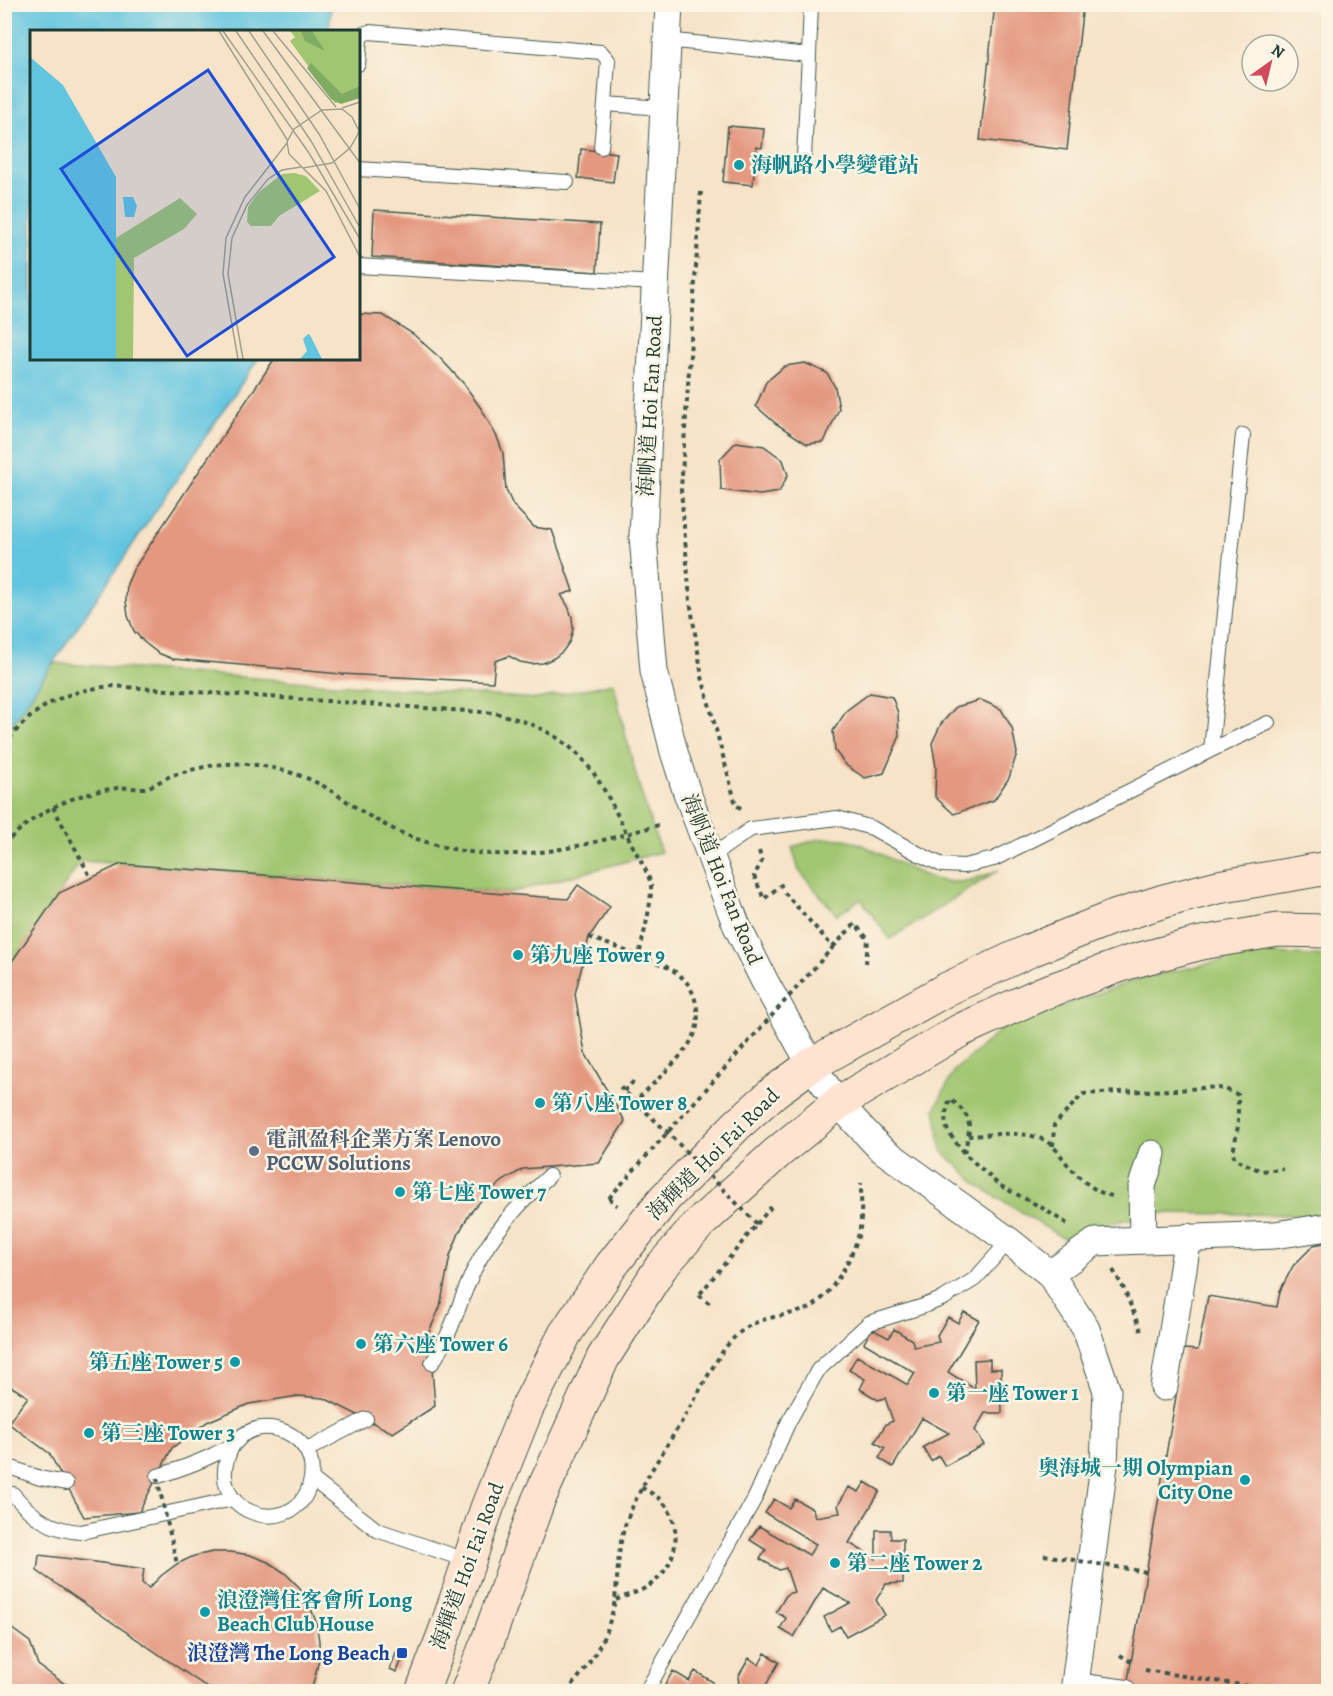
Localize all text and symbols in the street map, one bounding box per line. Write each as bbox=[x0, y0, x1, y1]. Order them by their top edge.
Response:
inset map bbox=[30, 30, 360, 360]
north arrow bbox=[1240, 33, 1300, 93]
text: N bbox=[1267, 39, 1289, 64]
place label: 海帆路小學變電站 bbox=[751, 151, 919, 179]
marker: 海帆路小學變電站 bbox=[732, 158, 746, 172]
street label: 海帆道 Hoi Fan Road bbox=[631, 314, 669, 498]
street label: 海帆道 Hoi Fan Road bbox=[675, 789, 769, 969]
place label: 第九座 Tower 9 bbox=[530, 941, 665, 969]
marker: 第九座 Tower 9 bbox=[511, 948, 525, 962]
street label: 海輝道 Hoi Fai Road bbox=[641, 1081, 786, 1226]
place label: 第八座 Tower 8 bbox=[552, 1089, 687, 1117]
marker: 第八座 Tower 8 bbox=[533, 1096, 547, 1110]
place label: 電訊盈科企業方案 Lenovo PCCW Solutions bbox=[266, 1125, 501, 1177]
marker: 電訊盈科企業方案 Lenovo PCCW Solutions bbox=[247, 1144, 261, 1158]
place label: 第七座 Tower 7 bbox=[412, 1178, 546, 1206]
marker: 第七座 Tower 7 bbox=[393, 1185, 407, 1199]
place label: 第六座 Tower 6 bbox=[373, 1330, 508, 1358]
marker: 第六座 Tower 6 bbox=[354, 1337, 368, 1351]
place label: 第五座 Tower 5 bbox=[89, 1348, 223, 1376]
marker: 第五座 Tower 5 bbox=[228, 1355, 242, 1369]
place label: 第一座 Tower 1 bbox=[946, 1379, 1079, 1407]
marker: 第一座 Tower 1 bbox=[927, 1386, 941, 1400]
place label: 第三座 Tower 3 bbox=[101, 1419, 235, 1447]
marker: 第三座 Tower 3 bbox=[82, 1426, 96, 1440]
place label: 奧海城一期 Olympian City One bbox=[1038, 1454, 1233, 1506]
marker: 奧海城一期 Olympian City One bbox=[1238, 1473, 1252, 1487]
street label: 海輝道 Hoi Fai Road bbox=[424, 1478, 511, 1654]
place label: 第二座 Tower 2 bbox=[847, 1549, 982, 1577]
marker: 第二座 Tower 2 bbox=[828, 1556, 842, 1570]
place label: 浪澄灣住客會所 Long Beach Club House bbox=[217, 1586, 412, 1638]
marker: 浪澄灣住客會所 Long Beach Club House bbox=[198, 1605, 212, 1619]
place label: 浪澄灣 The Long Beach bbox=[187, 1639, 390, 1667]
marker: 浪澄灣 The Long Beach bbox=[395, 1646, 409, 1660]

